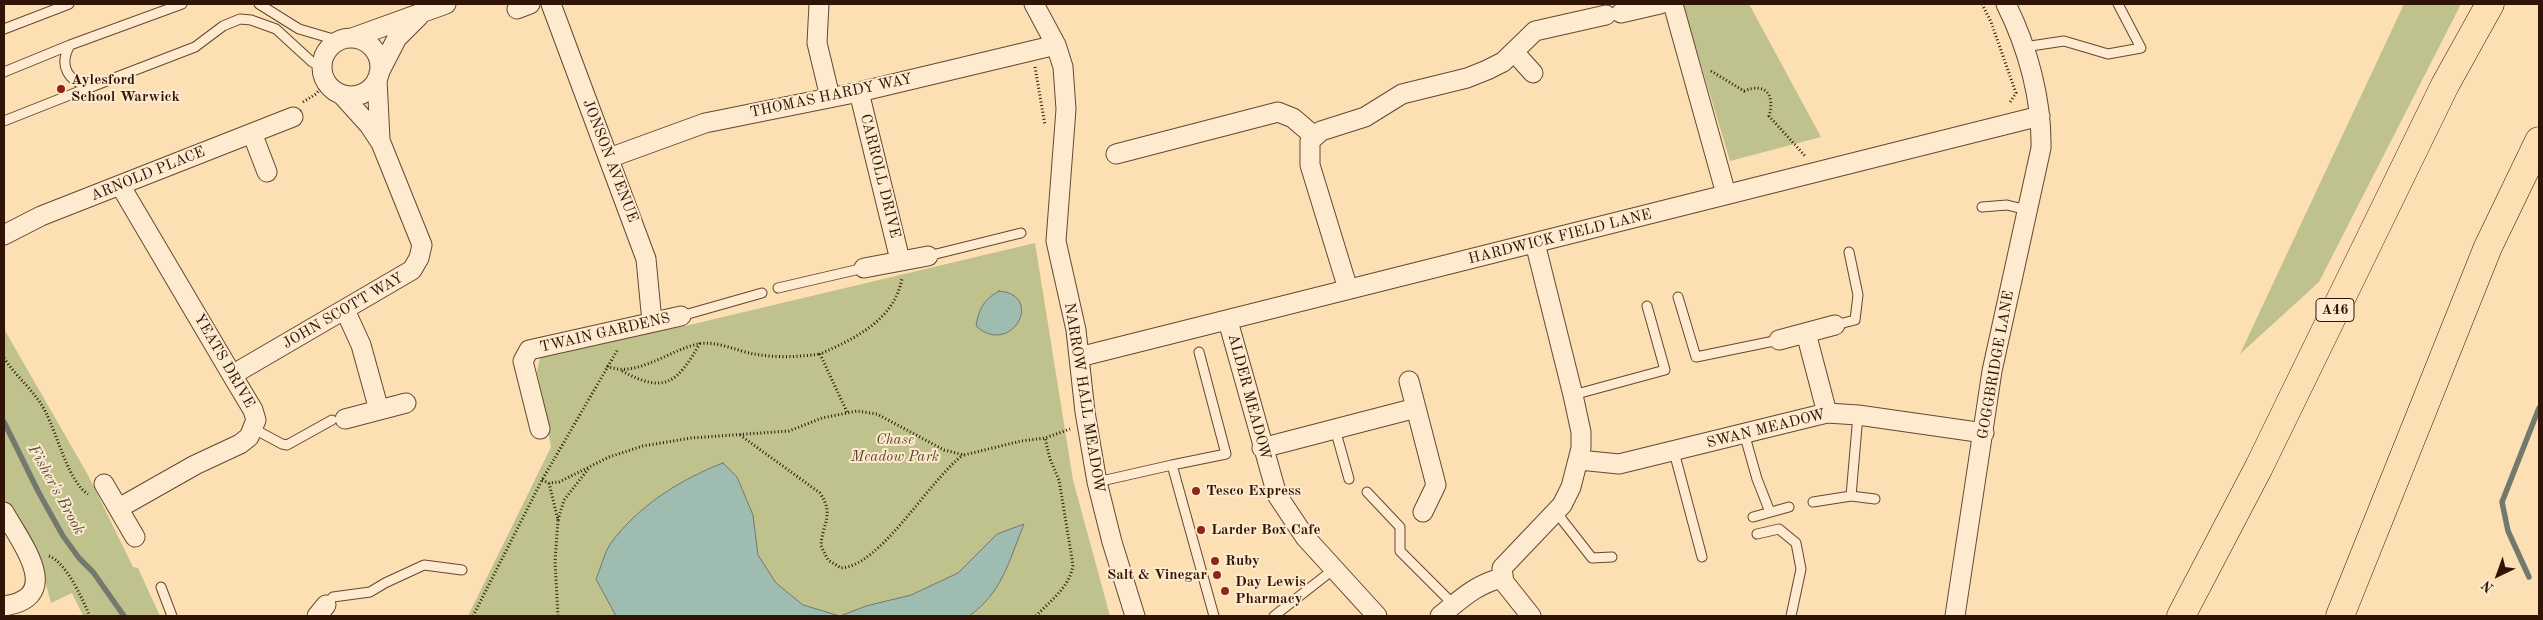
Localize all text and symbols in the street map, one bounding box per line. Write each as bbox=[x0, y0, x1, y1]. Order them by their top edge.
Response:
street label: THOMAS HARDY WAY bbox=[748, 70, 914, 122]
place label: Aylesford School Warwick bbox=[71, 71, 180, 106]
marker: Aylesford School Warwick bbox=[55, 83, 67, 95]
street label: JONSON AVENUE bbox=[578, 97, 642, 225]
street label: CARROLL DRIVE bbox=[856, 112, 904, 240]
street label: ARNOLD PLACE bbox=[88, 143, 208, 205]
street label: HARDWICK FIELD LANE bbox=[1466, 205, 1654, 269]
street label: JOHN SCOTT WAY bbox=[280, 269, 406, 353]
street label: GOGGBRIDGE LANE bbox=[1974, 289, 2018, 441]
road number: A46 bbox=[2316, 298, 2354, 322]
street label: NARROW HALL MEADOW bbox=[1060, 302, 1108, 494]
street label: TWAIN GARDENS bbox=[538, 309, 672, 357]
street label: YEATS DRIVE bbox=[190, 311, 258, 411]
street label: ALDER MEADOW bbox=[1223, 332, 1275, 462]
street label: SWAN MEADOW bbox=[1705, 406, 1827, 452]
park label: Chase Meadow Park bbox=[851, 431, 939, 466]
water label: Fisher's Brook bbox=[23, 442, 89, 538]
place label: Tesco Express bbox=[1206, 482, 1301, 500]
marker: Tesco Express bbox=[1190, 485, 1202, 497]
place label: Larder Box Cafe bbox=[1211, 521, 1321, 539]
marker: Larder Box Cafe bbox=[1195, 524, 1207, 536]
north arrow bbox=[2473, 550, 2523, 600]
place label: Ruby bbox=[1225, 552, 1260, 570]
marker: Ruby bbox=[1209, 555, 1221, 567]
place label: Salt & Vinegar bbox=[1107, 566, 1207, 584]
marker: Salt & Vinegar bbox=[1211, 569, 1223, 581]
place label: Day Lewis Pharmacy bbox=[1235, 573, 1306, 608]
text: N bbox=[2479, 577, 2497, 595]
marker: Day Lewis Pharmacy bbox=[1219, 585, 1231, 597]

